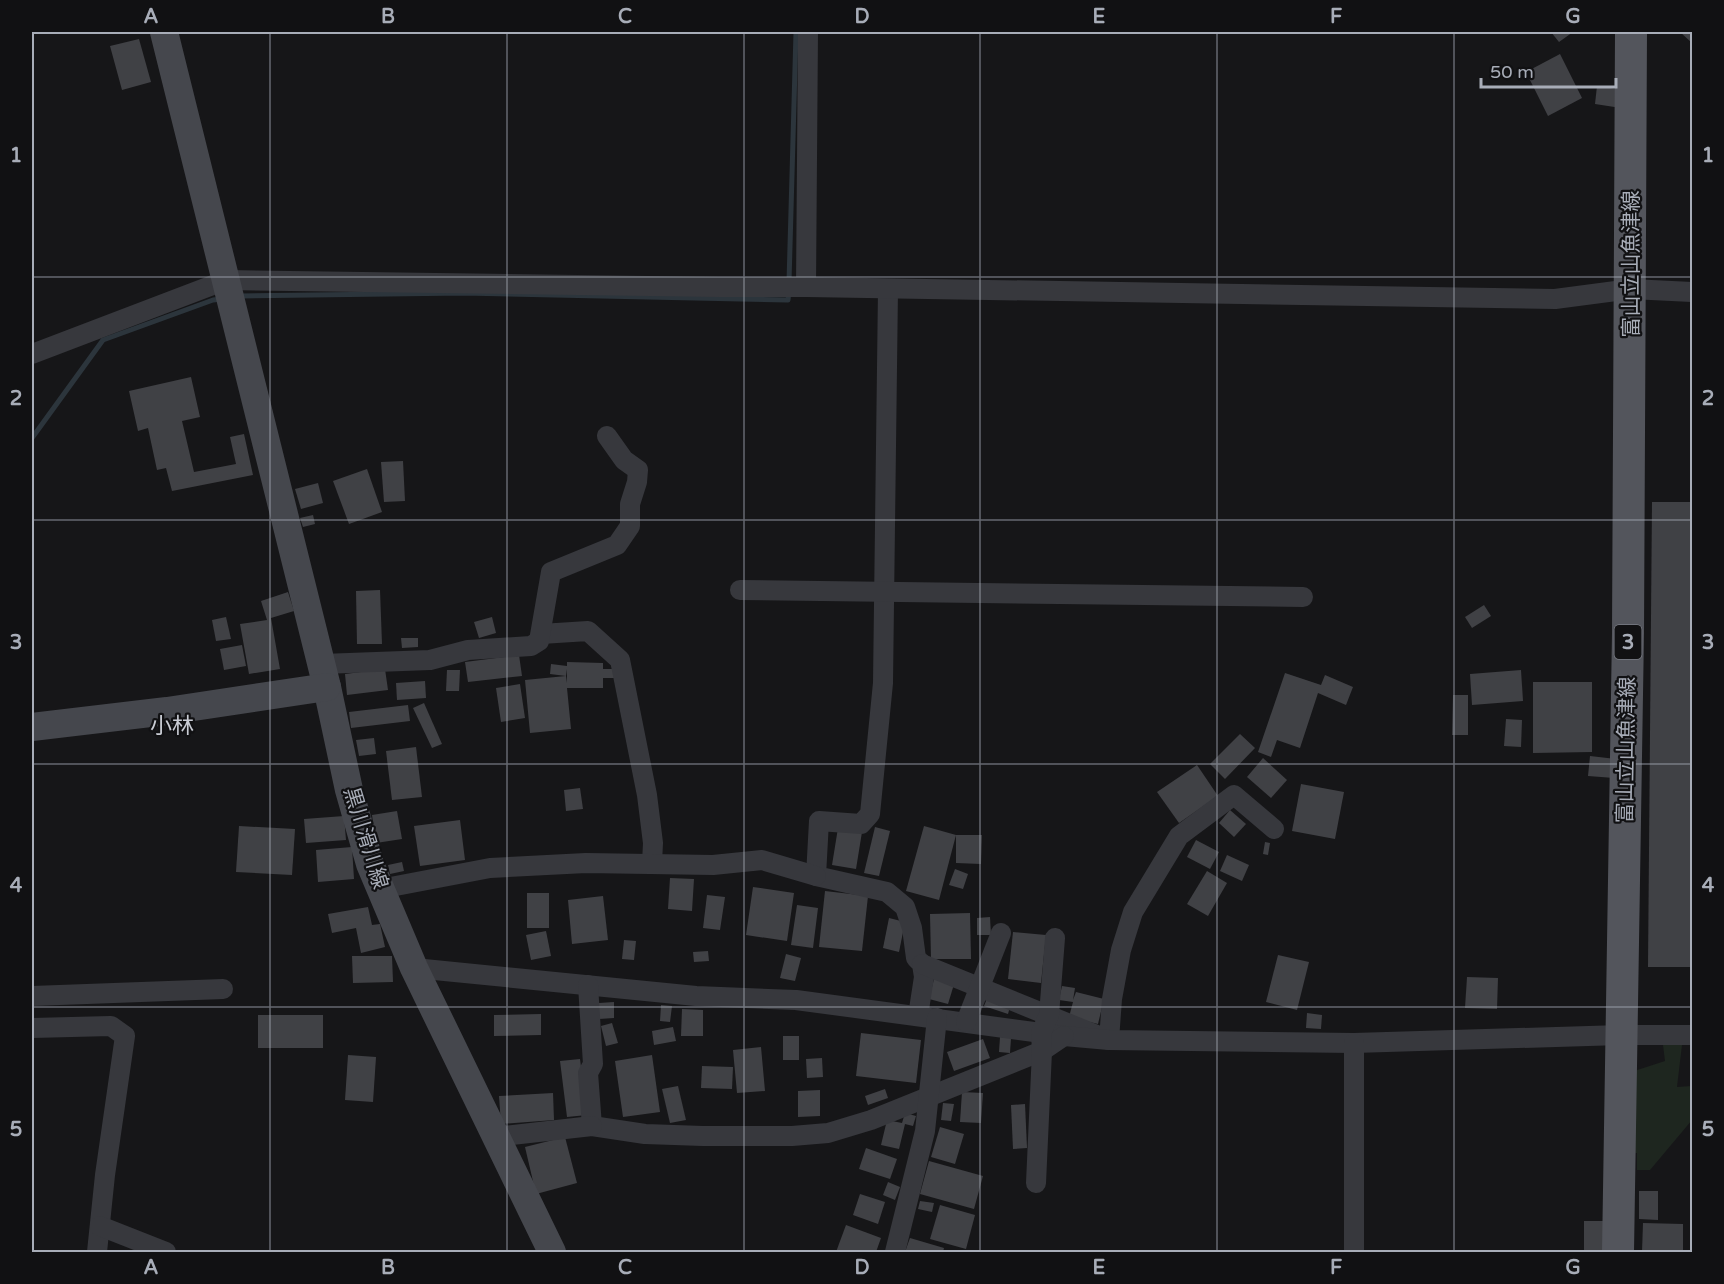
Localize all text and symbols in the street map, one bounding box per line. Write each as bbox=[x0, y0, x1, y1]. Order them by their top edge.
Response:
text: A bbox=[144, 5, 159, 29]
text: B bbox=[381, 5, 395, 29]
text: C bbox=[618, 5, 632, 29]
text: D bbox=[854, 5, 870, 29]
text: E bbox=[1093, 5, 1106, 29]
text: F bbox=[1330, 5, 1342, 29]
text: G bbox=[1565, 5, 1581, 29]
scale bar bbox=[1481, 51, 1616, 89]
text: 50 m bbox=[1490, 61, 1534, 83]
text: 1 bbox=[10, 144, 22, 168]
text: 1 bbox=[1702, 144, 1714, 168]
street label: 富山立山魚津線 bbox=[1619, 191, 1644, 338]
text: 2 bbox=[10, 387, 22, 411]
text: 2 bbox=[1702, 387, 1714, 411]
road number: 3 bbox=[1614, 625, 1642, 659]
text: 3 bbox=[10, 631, 22, 655]
text: 3 bbox=[1702, 631, 1714, 655]
street label: 富山立山魚津線 bbox=[1613, 676, 1640, 824]
district label: 小林 bbox=[150, 713, 194, 739]
street label: 黒川滑川線 bbox=[338, 784, 393, 892]
text: 4 bbox=[10, 874, 23, 898]
text: 4 bbox=[1702, 874, 1715, 898]
text: 5 bbox=[10, 1118, 22, 1142]
text: 5 bbox=[1702, 1118, 1714, 1142]
text: A bbox=[144, 1256, 159, 1280]
text: B bbox=[381, 1256, 395, 1280]
text: C bbox=[618, 1256, 632, 1280]
text: D bbox=[854, 1256, 870, 1280]
text: E bbox=[1093, 1256, 1106, 1280]
text: F bbox=[1330, 1256, 1342, 1280]
text: G bbox=[1565, 1256, 1581, 1280]

